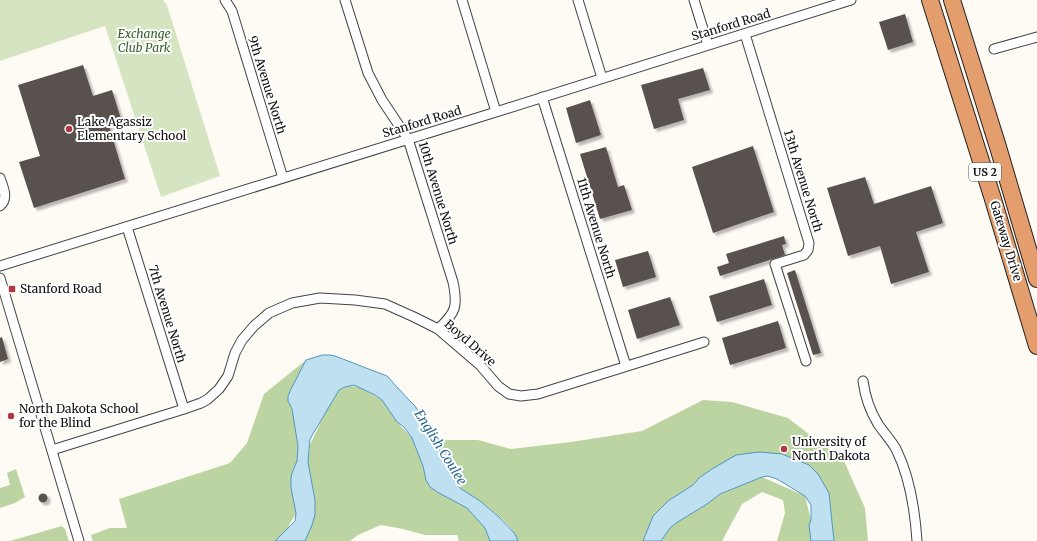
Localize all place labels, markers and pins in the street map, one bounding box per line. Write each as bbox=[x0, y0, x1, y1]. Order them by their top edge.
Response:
place label: Lake Agassiz Elementary School bbox=[77, 114, 187, 143]
marker: Lake Agassiz Elementary School bbox=[64, 124, 74, 134]
place label: Stanford Road bbox=[20, 281, 102, 296]
marker: Stanford Road bbox=[7, 284, 17, 294]
place label: North Dakota School for the Blind bbox=[19, 401, 139, 430]
marker: North Dakota School for the Blind bbox=[6, 411, 16, 421]
place label: University of North Dakota bbox=[792, 434, 870, 463]
marker: University of North Dakota bbox=[779, 444, 789, 454]

